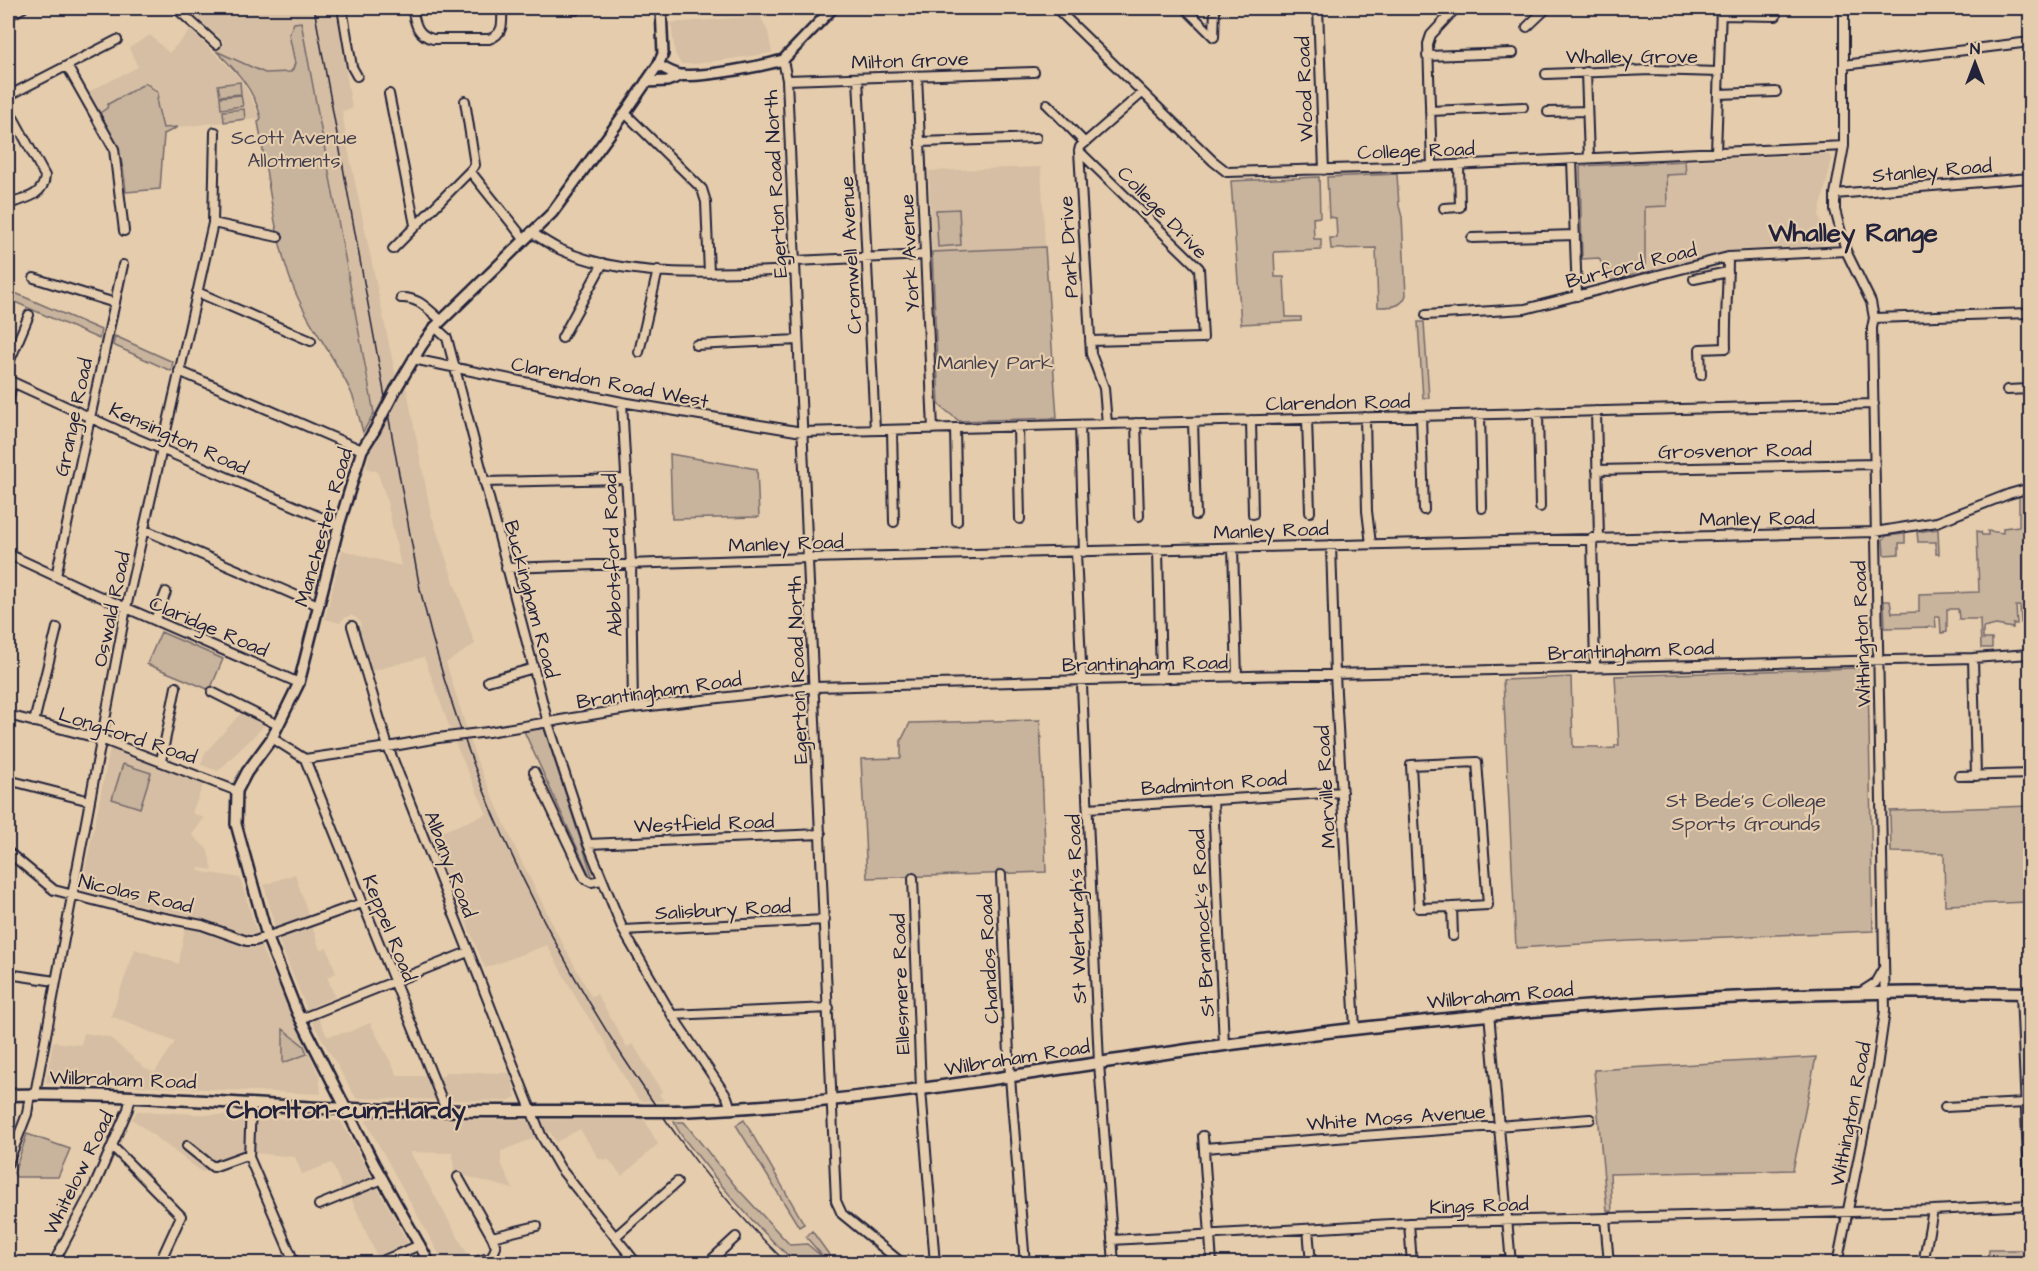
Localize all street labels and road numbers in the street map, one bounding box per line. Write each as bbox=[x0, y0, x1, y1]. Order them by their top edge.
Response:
street label: Wood Road bbox=[1289, 36, 1321, 142]
street label: Whalley Grove bbox=[1566, 43, 1698, 72]
street label: Milton Grove bbox=[851, 45, 969, 77]
street label: Egerton Road North bbox=[757, 89, 796, 279]
street label: College Road bbox=[1357, 135, 1475, 168]
street label: Stanley Road bbox=[1871, 152, 1993, 191]
street label: College Drive bbox=[1110, 160, 1214, 266]
street label: Cromwell Avenue bbox=[833, 175, 869, 335]
street label: York Avenue bbox=[893, 193, 927, 313]
street label: Park Drive bbox=[1052, 195, 1086, 299]
street label: Burford Road bbox=[1563, 236, 1700, 296]
street label: Clarendon Road West bbox=[509, 350, 711, 416]
street label: Grange Road bbox=[48, 356, 101, 479]
street label: Clarendon Road bbox=[1265, 388, 1411, 418]
street label: Kensington Road bbox=[104, 396, 253, 483]
street label: Grosvenor Road bbox=[1658, 436, 1812, 466]
street label: Manchester Road bbox=[288, 445, 360, 610]
street label: Abbotsford Road bbox=[596, 473, 630, 637]
street label: Manley Road bbox=[1699, 504, 1815, 535]
street label: Manley Road bbox=[1213, 515, 1329, 548]
street label: Buckingham Road bbox=[496, 517, 566, 682]
street label: Manley Road bbox=[728, 528, 844, 561]
street label: Oswald Road bbox=[86, 549, 138, 669]
street label: Withington Road bbox=[1845, 560, 1880, 708]
street label: Egerton Road North bbox=[781, 575, 816, 764]
street label: Claridge Road bbox=[144, 589, 272, 666]
street label: Brantingham Road bbox=[1547, 634, 1715, 669]
street label: Brantingham Road bbox=[1062, 649, 1228, 680]
street label: Brantingham Road bbox=[575, 666, 744, 717]
street label: Longford Road bbox=[55, 700, 200, 772]
street label: Morville Road bbox=[1309, 725, 1343, 849]
street label: Badminton Road bbox=[1140, 765, 1288, 803]
street label: Albany Road bbox=[416, 807, 483, 922]
street label: Westfield Road bbox=[633, 808, 775, 840]
street label: St Werburgh's Road bbox=[1060, 814, 1095, 1004]
street label: St Brannock's Road bbox=[1184, 828, 1222, 1017]
street label: Nicolas Road bbox=[76, 867, 196, 921]
street label: Keppel Road bbox=[355, 871, 423, 986]
street label: Salisbury Road bbox=[654, 892, 792, 929]
street label: Chandos Road bbox=[972, 893, 1006, 1024]
street label: Ellesmere Road bbox=[885, 913, 917, 1055]
street label: Wilbraham Road bbox=[1426, 976, 1575, 1016]
street label: Wilbraham Road bbox=[942, 1033, 1092, 1083]
street label: Withington Road bbox=[1823, 1040, 1880, 1189]
street label: Wilbraham Road bbox=[49, 1063, 197, 1097]
street label: White Moss Avenue bbox=[1306, 1098, 1487, 1138]
street label: Whitelow Road bbox=[37, 1107, 121, 1240]
street label: Kings Road bbox=[1429, 1190, 1529, 1223]

